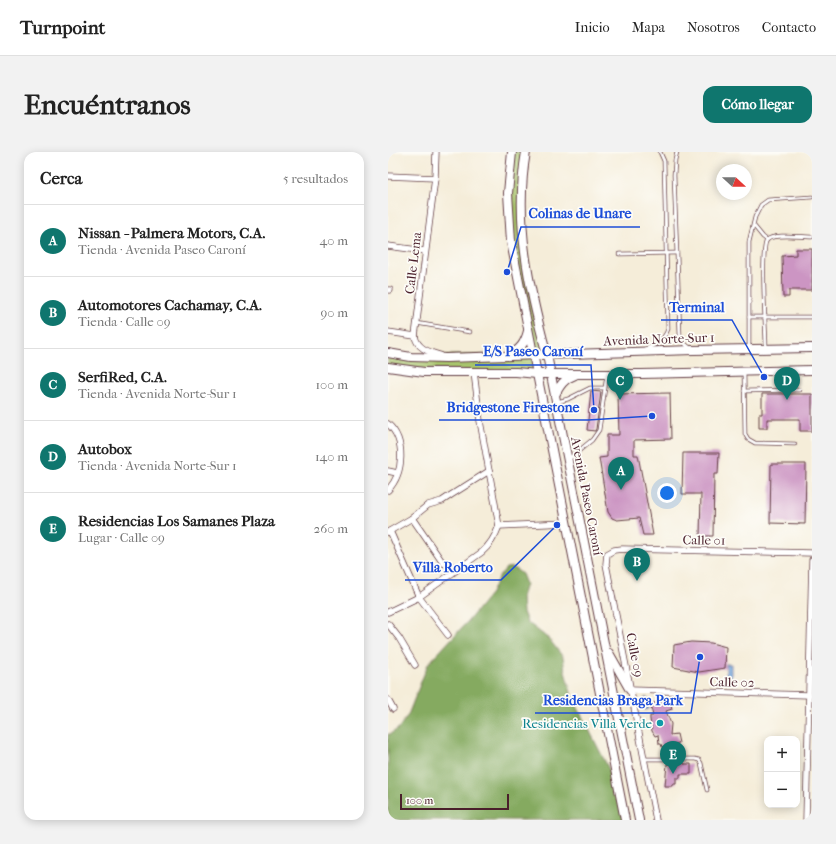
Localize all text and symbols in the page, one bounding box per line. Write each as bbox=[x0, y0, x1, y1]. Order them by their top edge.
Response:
text: Turnpoint bbox=[20, 17, 105, 39]
text: Inicio bbox=[575, 19, 610, 36]
text: Mapa bbox=[632, 19, 665, 36]
text: Nosotros bbox=[687, 19, 740, 36]
text: Contacto bbox=[762, 19, 816, 36]
button: Cómo llegar bbox=[703, 86, 812, 123]
text: Encuéntranos bbox=[24, 88, 191, 121]
north arrow bbox=[716, 164, 752, 200]
text: Cerca bbox=[40, 168, 82, 188]
text: 5 resultados bbox=[283, 171, 348, 186]
callout: Colinas de Unare bbox=[521, 201, 640, 227]
text: Colinas de Unare bbox=[528, 205, 632, 222]
text: Nissan - Palmera Motors, C.A. bbox=[78, 224, 265, 242]
street label: Calle Lema bbox=[402, 230, 424, 295]
text: A bbox=[49, 233, 57, 248]
text: 40 m bbox=[320, 233, 348, 248]
text: Tienda · Avenida Paseo Caroní bbox=[78, 242, 246, 257]
callout: Terminal bbox=[661, 294, 732, 320]
text: Automotores Cachamay, C.A. bbox=[78, 296, 262, 314]
text: Terminal bbox=[668, 299, 725, 316]
text: B bbox=[49, 305, 57, 320]
text: 90 m bbox=[320, 305, 348, 320]
text: Tienda · Calle 09 bbox=[78, 314, 171, 329]
street label: Avenida Norte-Sur 1 bbox=[602, 330, 715, 348]
callout: E/S Paseo Caroní bbox=[475, 339, 591, 365]
text: E/S Paseo Caroní bbox=[483, 343, 584, 360]
pin: C bbox=[607, 367, 633, 400]
pin: D bbox=[774, 367, 800, 400]
text: SerfiRed, C.A. bbox=[78, 368, 167, 386]
text: C bbox=[49, 377, 57, 392]
text: 100 m bbox=[315, 377, 348, 392]
text: Tienda · Avenida Norte-Sur 1 bbox=[78, 386, 237, 401]
callout: Bridgestone Firestone bbox=[439, 394, 588, 420]
text: Bridgestone Firestone bbox=[447, 399, 580, 416]
street label: Avenida Paseo Caroní bbox=[568, 434, 606, 557]
text: Autobox bbox=[78, 440, 132, 458]
text: D bbox=[48, 449, 58, 464]
text: 140 m bbox=[315, 449, 348, 464]
pin: A bbox=[608, 457, 634, 490]
text: Tienda · Avenida Norte-Sur 1 bbox=[78, 458, 237, 473]
your location bbox=[657, 483, 677, 503]
text: Residencias Los Samanes Plaza bbox=[78, 512, 275, 530]
text: E bbox=[49, 521, 57, 536]
text: 260 m bbox=[314, 521, 348, 536]
text: Lugar · Calle 09 bbox=[78, 530, 165, 545]
street label: Calle 01 bbox=[682, 532, 726, 548]
pin: B bbox=[624, 548, 650, 581]
callout: Villa Roberto bbox=[405, 554, 501, 580]
text: Villa Roberto bbox=[412, 559, 493, 576]
street label: Calle 09 bbox=[623, 631, 647, 679]
street label: Calle 02 bbox=[709, 674, 755, 690]
callout: Residencias Braga Park bbox=[535, 687, 691, 713]
text: Residencias Braga Park bbox=[543, 692, 684, 709]
place label: Residencias Villa Verde bbox=[522, 716, 653, 731]
marker: Residencias Villa Verde bbox=[655, 718, 665, 728]
map controls bbox=[764, 736, 800, 808]
button: + bbox=[764, 736, 800, 772]
pin: E bbox=[660, 741, 686, 774]
button: − bbox=[764, 772, 800, 808]
scale bar bbox=[400, 792, 509, 811]
text: 100 m bbox=[406, 794, 434, 807]

